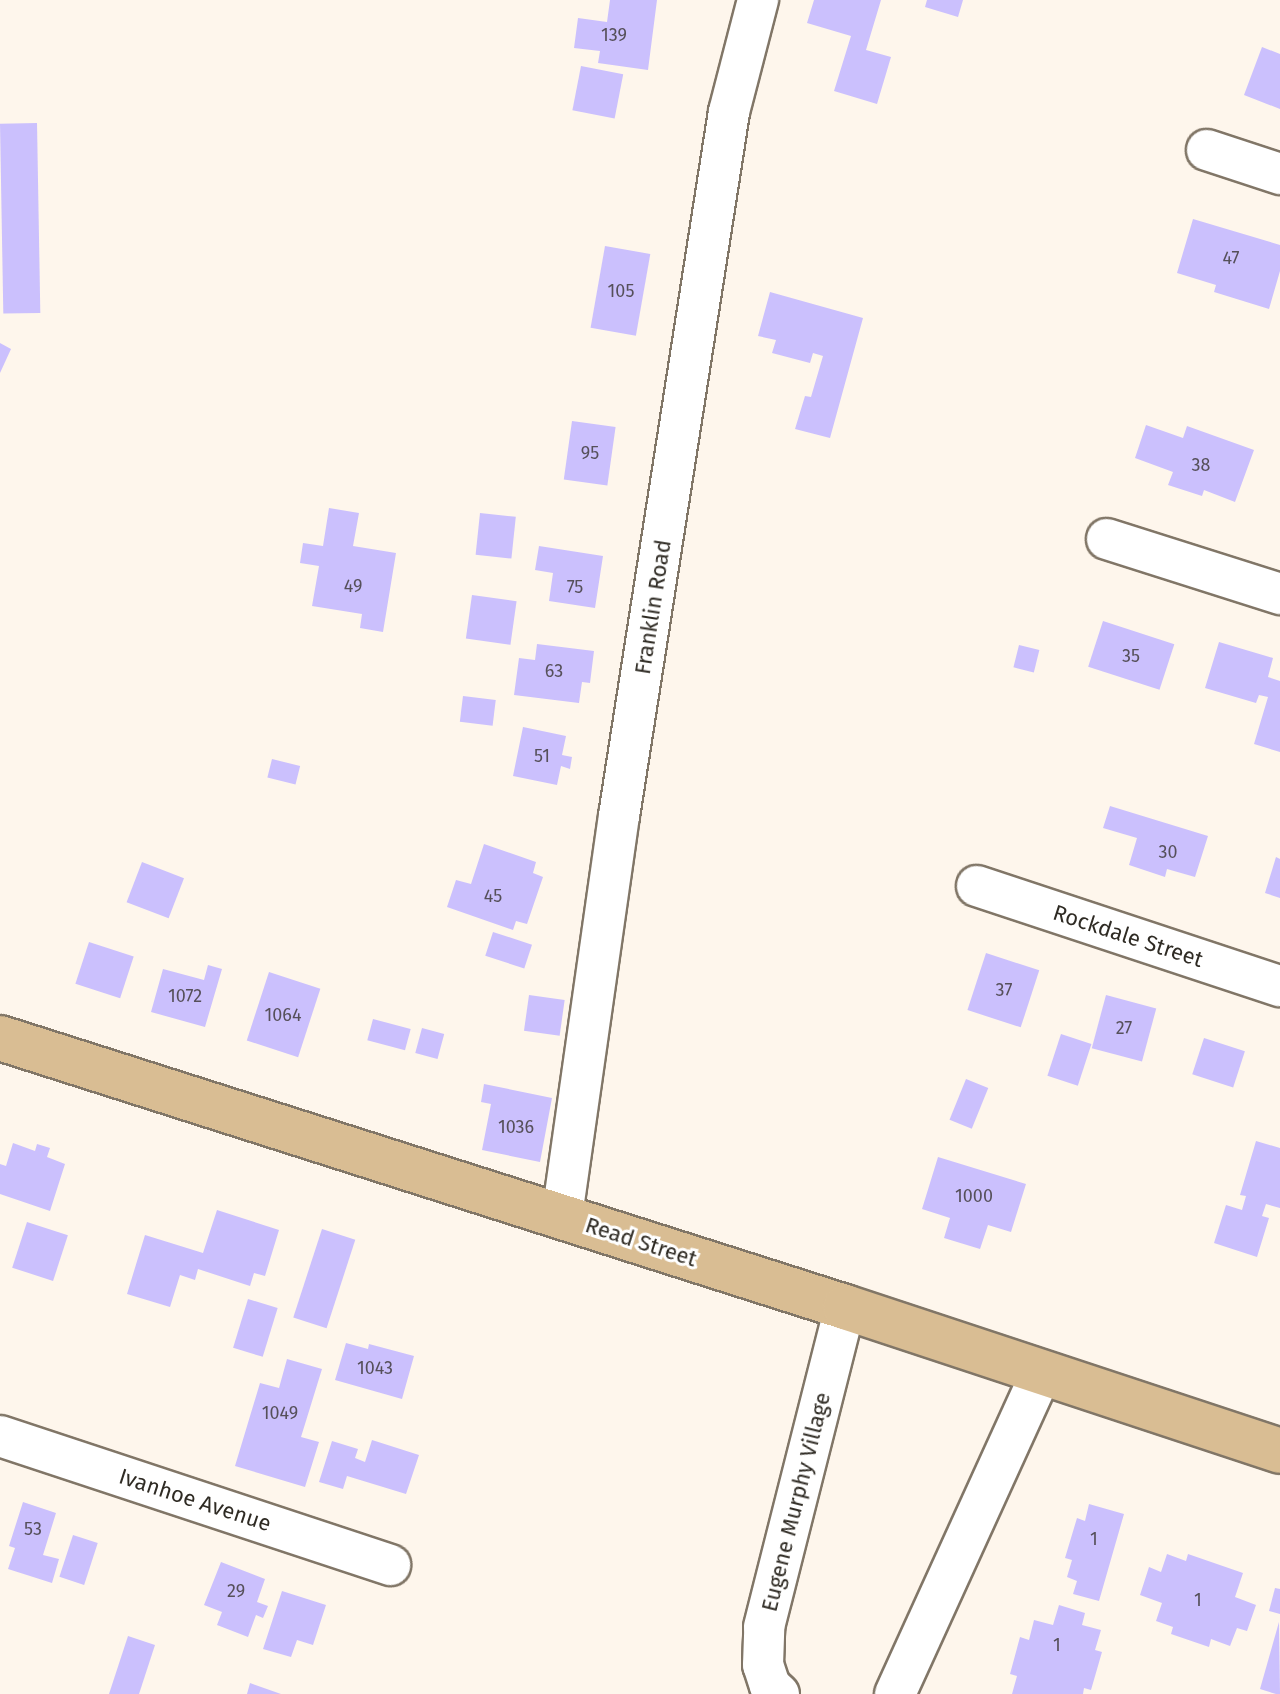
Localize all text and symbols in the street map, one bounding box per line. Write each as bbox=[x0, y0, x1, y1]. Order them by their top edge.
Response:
house number: 139 bbox=[601, 24, 627, 46]
house number: 47 bbox=[1222, 247, 1240, 269]
house number: 105 bbox=[608, 280, 634, 302]
house number: 95 bbox=[581, 442, 599, 464]
house number: 38 bbox=[1192, 454, 1210, 476]
street label: Franklin Road bbox=[629, 538, 677, 676]
house number: 49 bbox=[344, 575, 362, 597]
house number: 75 bbox=[567, 576, 583, 598]
house number: 35 bbox=[1122, 645, 1140, 667]
house number: 63 bbox=[545, 660, 563, 682]
house number: 51 bbox=[534, 745, 550, 767]
house number: 30 bbox=[1158, 841, 1178, 863]
house number: 45 bbox=[484, 885, 502, 907]
street label: Rockdale Street bbox=[1050, 899, 1206, 973]
house number: 37 bbox=[996, 979, 1012, 1001]
house number: 1072 bbox=[168, 985, 202, 1007]
house number: 1064 bbox=[264, 1004, 302, 1026]
house number: 27 bbox=[1116, 1017, 1132, 1039]
house number: 1036 bbox=[498, 1116, 534, 1138]
house number: 1000 bbox=[955, 1185, 993, 1207]
street label: Read Street bbox=[582, 1212, 700, 1272]
house number: 1043 bbox=[357, 1357, 393, 1379]
street label: Eugene Murphy Village bbox=[756, 1390, 836, 1614]
house number: 1049 bbox=[262, 1402, 298, 1424]
street label: Ivanhoe Avenue bbox=[116, 1463, 274, 1537]
house number: 53 bbox=[24, 1518, 42, 1540]
house number: 1 bbox=[1090, 1528, 1098, 1550]
house number: 29 bbox=[227, 1580, 245, 1602]
house number: 1 bbox=[1194, 1589, 1202, 1611]
house number: 1 bbox=[1053, 1634, 1061, 1656]

